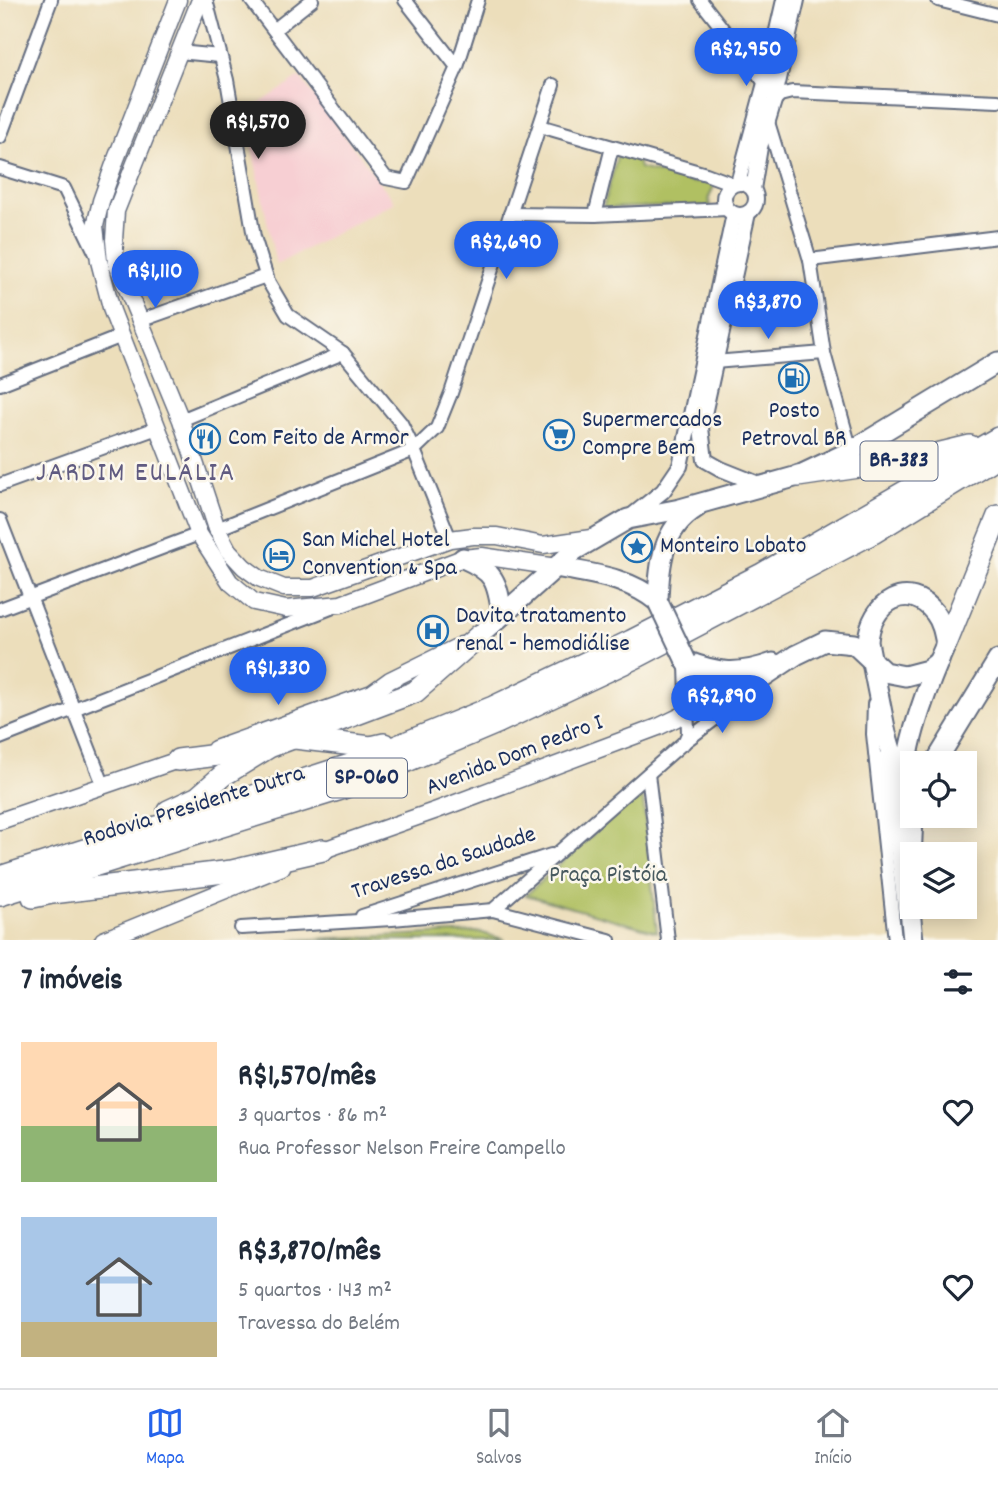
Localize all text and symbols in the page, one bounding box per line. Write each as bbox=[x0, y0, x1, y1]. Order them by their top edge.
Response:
pin: R$2,950 bbox=[681, 28, 811, 88]
text: R$2,950 bbox=[710, 34, 782, 67]
pin: R$1,570 bbox=[193, 102, 323, 161]
text: R$1,570 bbox=[226, 107, 290, 140]
pin: R$2,690 bbox=[441, 222, 571, 281]
text: R$2,690 bbox=[470, 227, 542, 260]
pin: R$1,110 bbox=[90, 250, 220, 310]
text: R$1,110 bbox=[128, 256, 182, 289]
pin: R$3,870 bbox=[703, 282, 833, 341]
text: R$3,870 bbox=[734, 287, 802, 320]
fuel station icon: Posto Petroval BR bbox=[777, 361, 811, 395]
place label: Posto Petroval BR bbox=[741, 395, 847, 457]
place label: Supermercados Compre Bem bbox=[582, 404, 722, 466]
supermarket icon: Supermercados Compre Bem bbox=[542, 418, 576, 452]
restaurant icon: Com Feito de Armor bbox=[188, 422, 222, 456]
place label: Com Feito de Armor bbox=[228, 422, 409, 456]
road number: BR-383 bbox=[860, 442, 937, 481]
district label: JARDIM EULÁLIA bbox=[36, 455, 236, 495]
place label: San Michel Hotel Convention & Spa bbox=[302, 524, 457, 586]
place icon: Monteiro Lobato bbox=[620, 530, 654, 564]
place label: Monteiro Lobato bbox=[660, 530, 806, 564]
hotel icon: San Michel Hotel Convention & Spa bbox=[262, 538, 296, 572]
place label: Davita tratamento renal - hemodiálise bbox=[456, 600, 630, 662]
hospital icon: Davita tratamento renal - hemodiálise bbox=[416, 614, 450, 648]
pin: R$1,330 bbox=[213, 648, 343, 707]
text: R$1,330 bbox=[245, 653, 311, 686]
pin: R$2,890 bbox=[657, 676, 787, 735]
text: R$2,890 bbox=[687, 681, 757, 714]
street label: Avenida Dom Pedro I bbox=[421, 706, 609, 805]
map controls bbox=[900, 751, 977, 919]
button: locate bbox=[900, 751, 977, 828]
street label: Rodovia Presidente Dutra bbox=[79, 757, 310, 857]
road number: SP-060 bbox=[327, 758, 407, 798]
street label: Travessa da Saudade bbox=[348, 818, 540, 910]
button: layers bbox=[900, 842, 977, 919]
park label: Praça Pistóia bbox=[549, 859, 668, 893]
text: 7 imóveis bbox=[21, 961, 123, 1004]
icon: filters bbox=[939, 963, 977, 1001]
text: R$1,570/mês bbox=[238, 1057, 377, 1100]
icon: home bbox=[77, 1070, 161, 1154]
icon: heart bbox=[939, 1093, 977, 1131]
text: 3 quartos · 86 m² bbox=[238, 1100, 387, 1133]
text: Rua Professor Nelson Freire Campello bbox=[238, 1133, 566, 1166]
text: R$3,870/mês bbox=[238, 1232, 381, 1275]
icon: home bbox=[77, 1245, 161, 1329]
icon: heart bbox=[939, 1268, 977, 1306]
text: 5 quartos · 143 m² bbox=[238, 1275, 392, 1308]
text: Travessa do Belém bbox=[238, 1308, 400, 1341]
tab: Mapa bbox=[146, 1404, 184, 1473]
tab: Salvos bbox=[476, 1404, 522, 1473]
tab: Início bbox=[814, 1404, 852, 1473]

